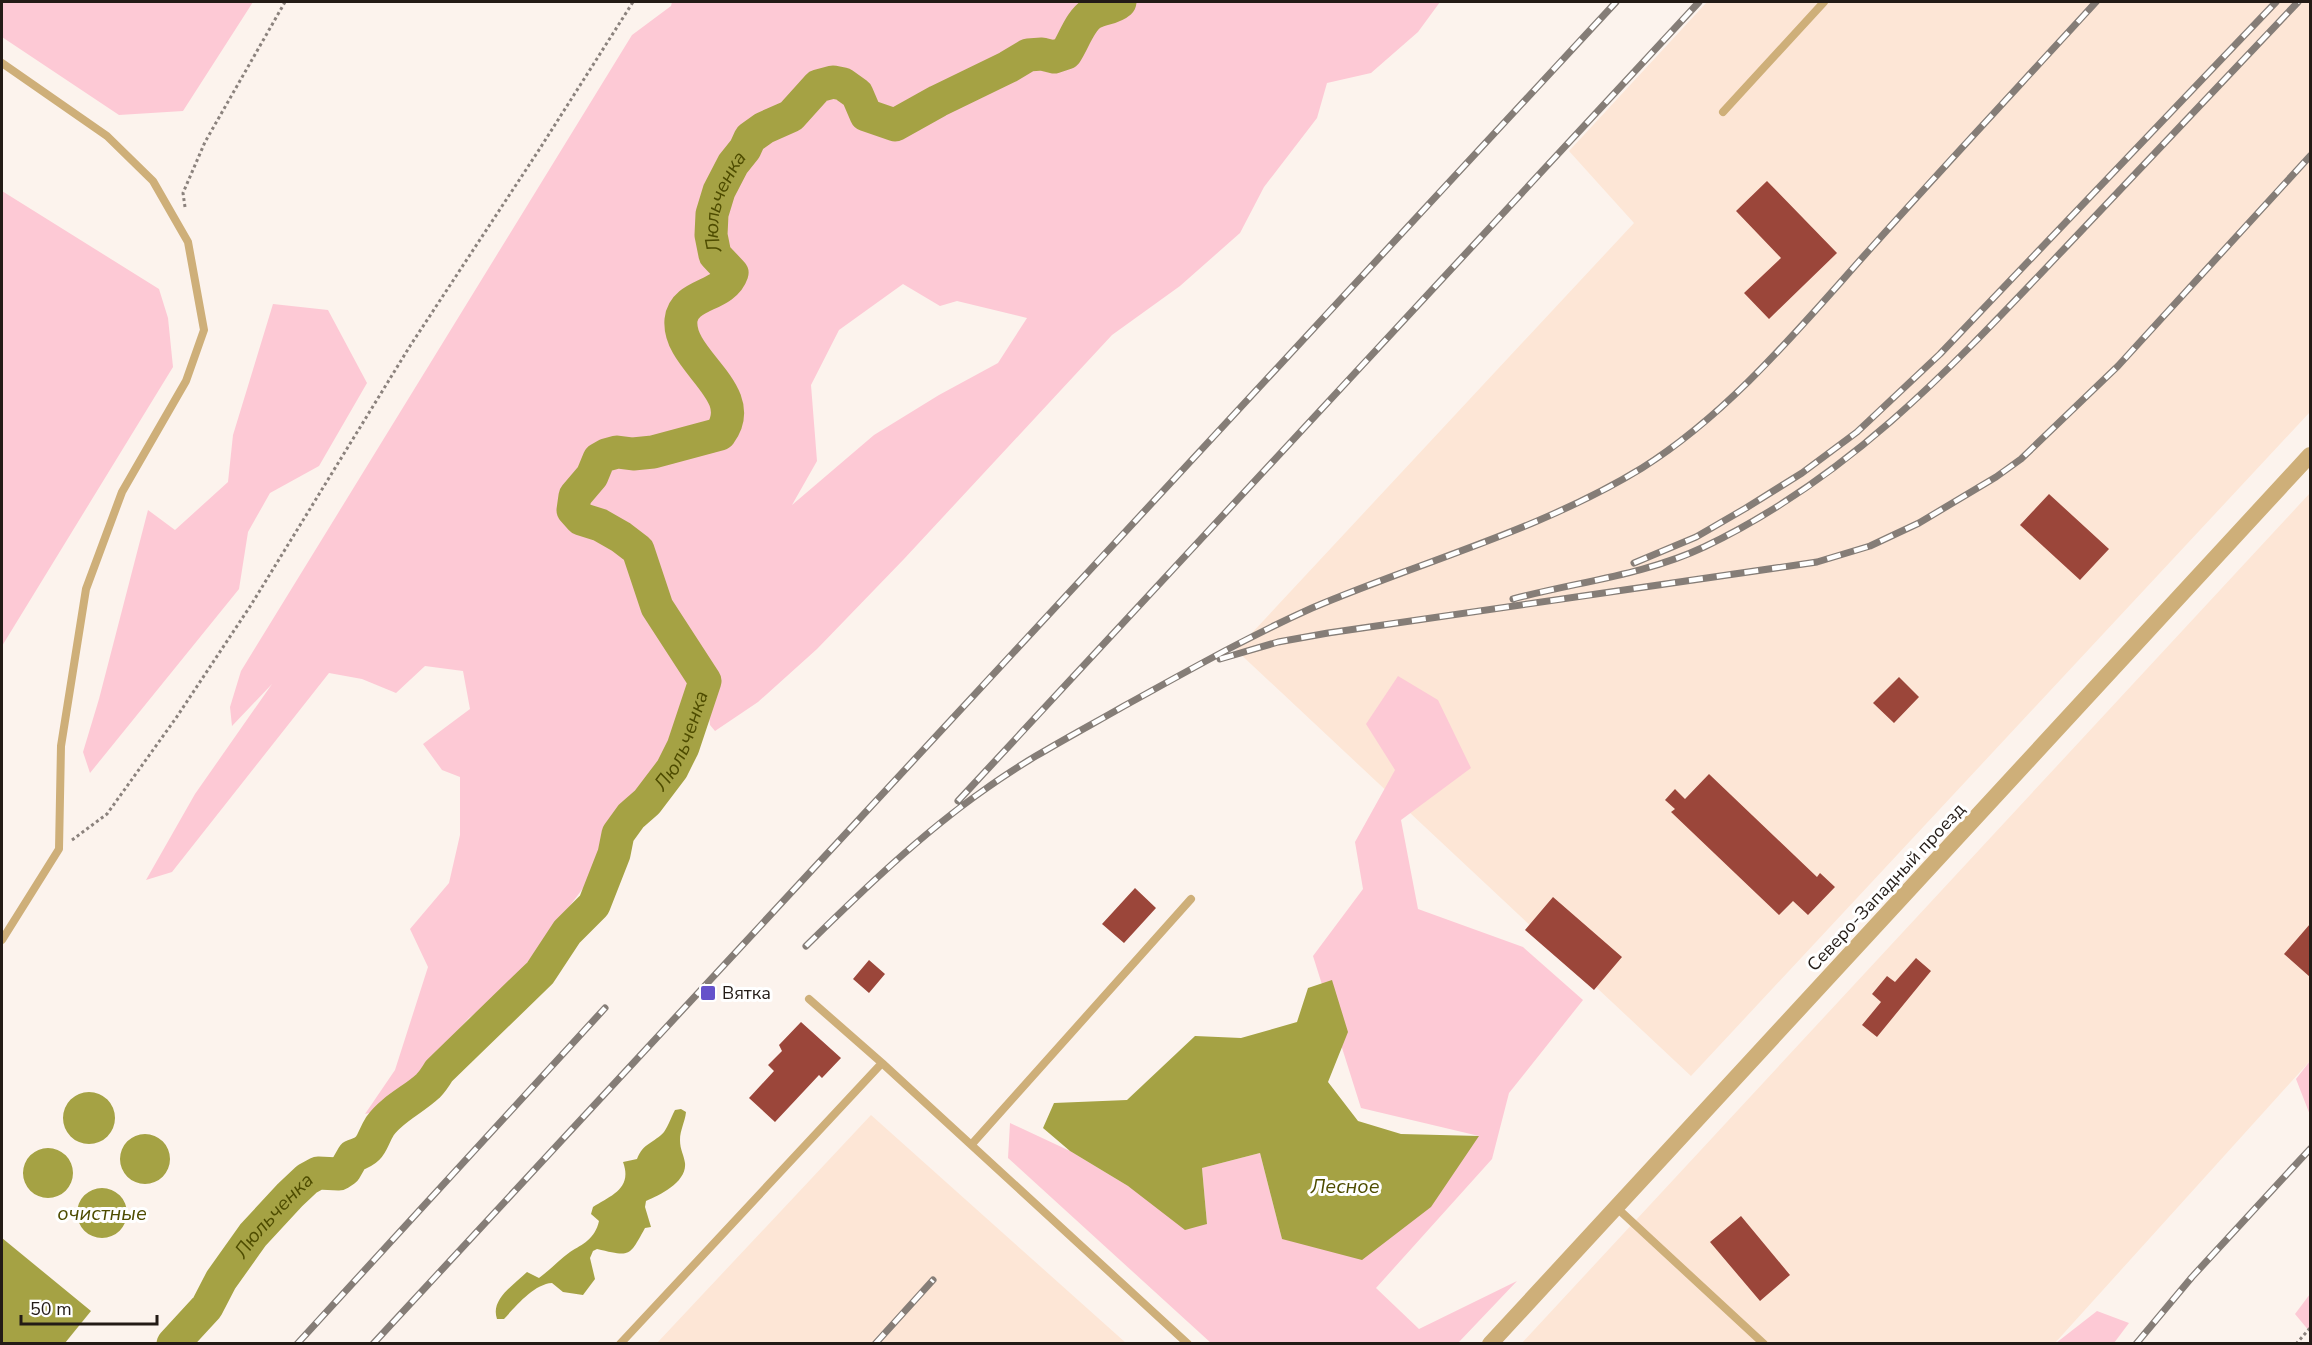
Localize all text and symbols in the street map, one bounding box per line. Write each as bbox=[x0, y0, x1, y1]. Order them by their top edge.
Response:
water label: Люльченка bbox=[697, 145, 752, 256]
water label: Люльченка bbox=[646, 687, 714, 797]
street label: Северо-Западный проезд bbox=[1802, 797, 1971, 976]
place label: Вятка bbox=[722, 981, 771, 1005]
marker: Вятка bbox=[699, 984, 717, 1002]
water label: Люльченка bbox=[227, 1167, 319, 1264]
water label: Лесное bbox=[1309, 1173, 1380, 1200]
water label: очистные bbox=[57, 1200, 147, 1227]
scale bar bbox=[21, 1288, 158, 1326]
text: 50 m bbox=[30, 1297, 72, 1321]

